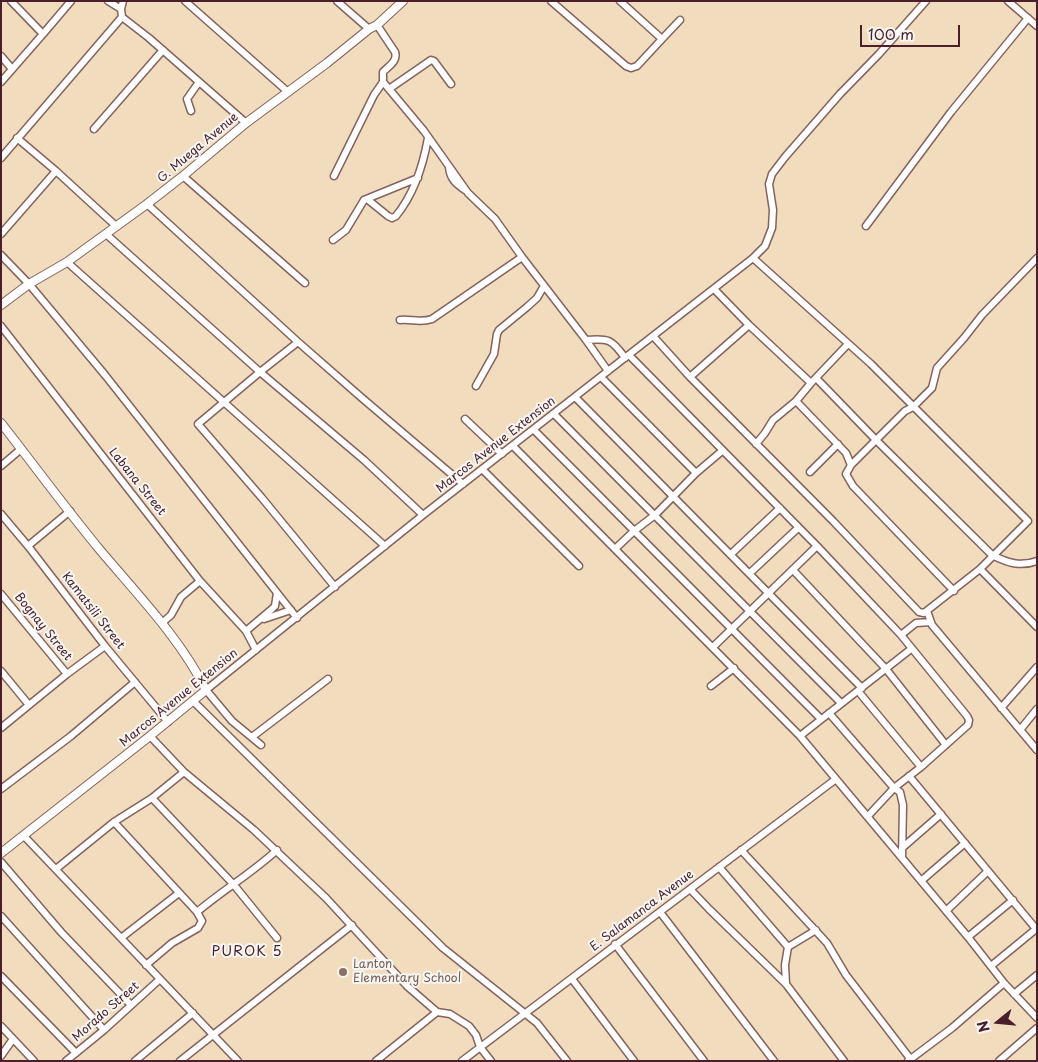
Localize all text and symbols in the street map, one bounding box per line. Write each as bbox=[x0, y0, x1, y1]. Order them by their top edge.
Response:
scale bar bbox=[863, 15, 963, 47]
text: 100 m bbox=[868, 22, 914, 45]
street label: G. Muega Avenue bbox=[155, 110, 241, 186]
street label: Marcos Avenue Extension bbox=[434, 394, 558, 496]
street label: Labana Street bbox=[105, 445, 169, 519]
street label: Kamatsili Street bbox=[59, 570, 127, 652]
street label: Bognay Street bbox=[11, 590, 75, 664]
street label: Marcos Avenue Extension bbox=[117, 646, 241, 750]
street label: E. Salamanca Avenue bbox=[588, 867, 696, 955]
district label: PUROK 5 bbox=[211, 944, 283, 960]
place label: Lanton Elementary School bbox=[353, 958, 461, 986]
marker: Lanton Elementary School bbox=[337, 966, 349, 978]
street label: Morado Street bbox=[70, 979, 142, 1045]
north arrow bbox=[973, 997, 1023, 1047]
text: N bbox=[972, 1018, 995, 1035]

